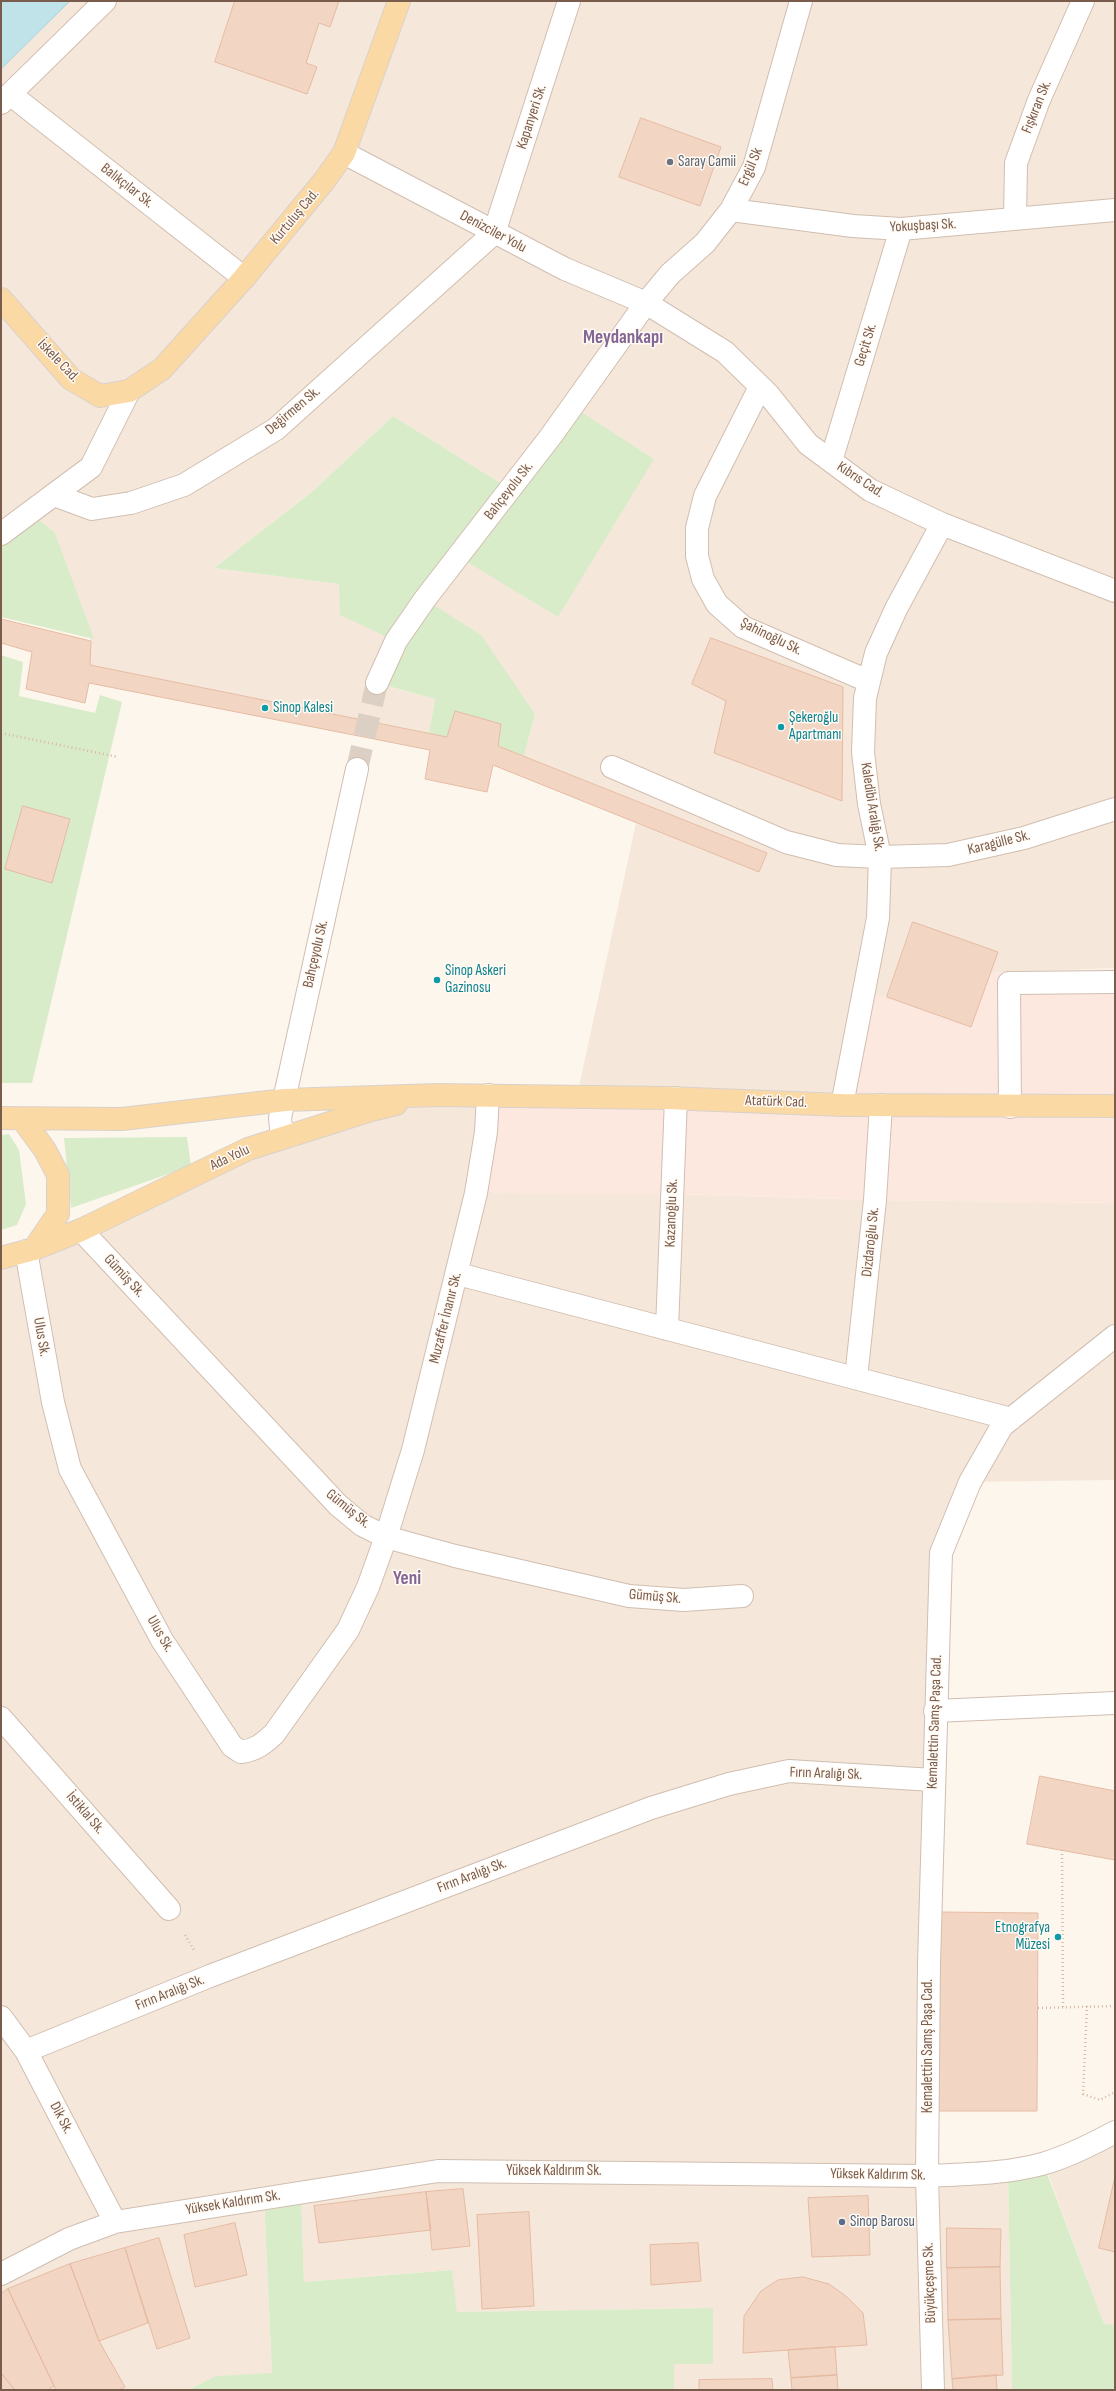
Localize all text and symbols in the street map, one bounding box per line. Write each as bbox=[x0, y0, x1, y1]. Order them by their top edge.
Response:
street label: Fışkıran Sk. bbox=[1018, 78, 1056, 136]
street label: Kapanyeri Sk. bbox=[513, 82, 551, 152]
street label: Ergül Sk bbox=[735, 145, 767, 189]
place label: Saray Camii bbox=[678, 153, 736, 171]
marker: Saray Camii bbox=[665, 157, 675, 167]
street label: Balıkçılar Sk. bbox=[97, 160, 157, 212]
street label: Kurtuluş Cad. bbox=[267, 186, 323, 248]
street label: Denizciler Yolu bbox=[457, 207, 529, 257]
street label: Yokuşbaşı Sk. bbox=[889, 215, 957, 237]
street label: Geçit Sk. bbox=[851, 321, 881, 369]
district label: Meydankapı bbox=[583, 327, 663, 349]
street label: İskele Cad. bbox=[33, 336, 83, 386]
street label: Değirmen Sk. bbox=[262, 383, 324, 439]
street label: Bahçeyolu Sk. bbox=[481, 458, 537, 524]
street label: Kıbrıs Cad. bbox=[833, 458, 887, 502]
street label: Şahinoğlu Sk. bbox=[737, 614, 805, 660]
place label: Sinop Kalesi bbox=[273, 699, 333, 717]
marker: Sinop Kalesi bbox=[260, 703, 270, 713]
place label: Şekeroğlu Apartmanı bbox=[789, 709, 841, 744]
marker: Şekeroğlu Apartmanı bbox=[776, 722, 786, 732]
street label: Kaledibi Aralığı Sk. bbox=[856, 761, 888, 853]
street label: Karagülle Sk. bbox=[966, 827, 1032, 859]
street label: Bahçeyolu Sk. bbox=[299, 918, 333, 990]
place label: Sinop Askeri Gazinosu bbox=[445, 962, 506, 997]
marker: Sinop Askeri Gazinosu bbox=[432, 975, 442, 985]
street label: Atatürk Cad. bbox=[745, 1092, 807, 1112]
street label: Ada Yolu bbox=[207, 1141, 253, 1175]
street label: Kazanoğlu Sk. bbox=[662, 1178, 682, 1248]
street label: Dizdaroğlu Sk. bbox=[858, 1206, 884, 1278]
street label: Gümüş Sk. bbox=[100, 1251, 148, 1301]
street label: Muzaffer İnanır Sk. bbox=[426, 1270, 466, 1366]
street label: Ulus Sk. bbox=[29, 1316, 53, 1358]
street label: Gümüş Sk. bbox=[322, 1486, 374, 1532]
district label: Yeni bbox=[393, 1568, 421, 1590]
street label: Gümüş Sk. bbox=[628, 1586, 682, 1608]
street label: Ulus Sk. bbox=[142, 1613, 178, 1655]
street label: Kemalettin Samş Paşa Cad. bbox=[924, 1655, 946, 1789]
street label: Fırın Aralığı Sk. bbox=[789, 1764, 863, 1784]
street label: İstiklal Sk. bbox=[62, 1788, 108, 1838]
street label: Fırın Aralığı Sk. bbox=[435, 1855, 509, 1897]
place label: Etnografya Müzesi bbox=[995, 1919, 1050, 1954]
marker: Etnografya Müzesi bbox=[1053, 1932, 1063, 1942]
street label: Fırın Aralığı Sk. bbox=[133, 1971, 207, 2015]
street label: Kemalettin Samş Paşa Cad. bbox=[919, 1979, 937, 2113]
street label: Dik Sk. bbox=[45, 2099, 77, 2137]
street label: Yüksek Kaldırım Sk. bbox=[506, 2162, 602, 2180]
street label: Yüksek Kaldırım Sk. bbox=[830, 2165, 926, 2185]
street label: Yüksek Kaldırım Sk. bbox=[184, 2187, 282, 2219]
place label: Sinop Barosu bbox=[850, 2213, 915, 2231]
marker: Sinop Barosu bbox=[837, 2217, 847, 2227]
street label: Büyükçeşme Sk. bbox=[920, 2242, 940, 2324]

